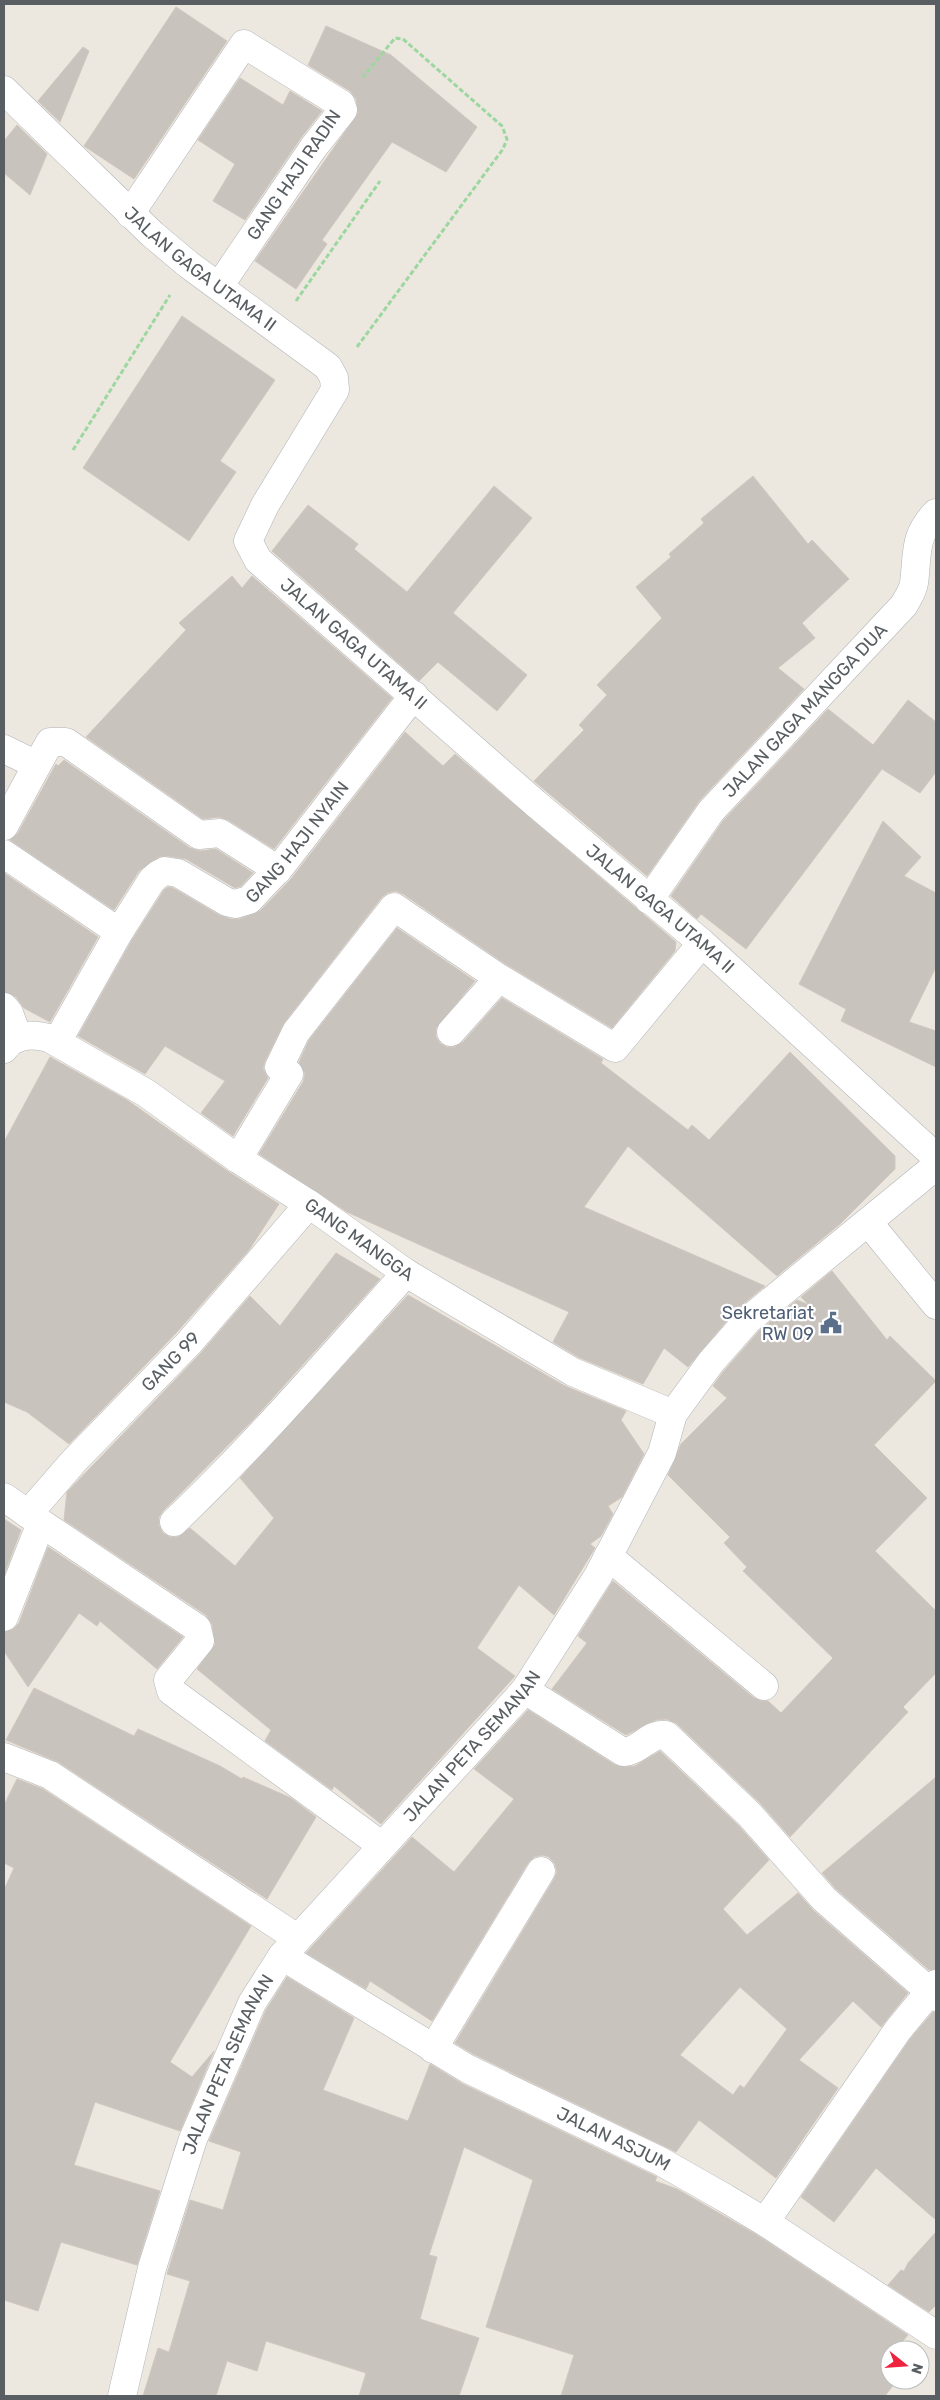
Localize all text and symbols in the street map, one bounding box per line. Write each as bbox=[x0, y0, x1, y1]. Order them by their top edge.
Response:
street label: GANG HAJI RADIN bbox=[242, 106, 346, 244]
street label: JALAN GAGA UTAMA II bbox=[120, 202, 280, 336]
street label: JALAN GAGA UTAMA II bbox=[276, 574, 432, 714]
street label: JALAN GAGA MANGGA DUA bbox=[718, 619, 892, 802]
street label: GANG HAJI NYAIN bbox=[241, 777, 354, 908]
street label: JALAN GAGA UTAMA II bbox=[581, 839, 739, 978]
street label: GANG MANGGA bbox=[300, 1193, 417, 1286]
place label: Sekretariat RW 09 bbox=[722, 1302, 814, 1345]
public building icon: Sekretariat RW 09 bbox=[818, 1310, 844, 1336]
street label: GANG 99 bbox=[137, 1327, 205, 1396]
street label: JALAN PETA SEMANAN bbox=[399, 1667, 545, 1827]
street label: JALAN PETA SEMANAN bbox=[178, 1970, 278, 2157]
street label: JALAN ASJUM bbox=[553, 2102, 674, 2176]
north arrow bbox=[880, 2340, 930, 2390]
text: N bbox=[907, 2361, 927, 2376]

